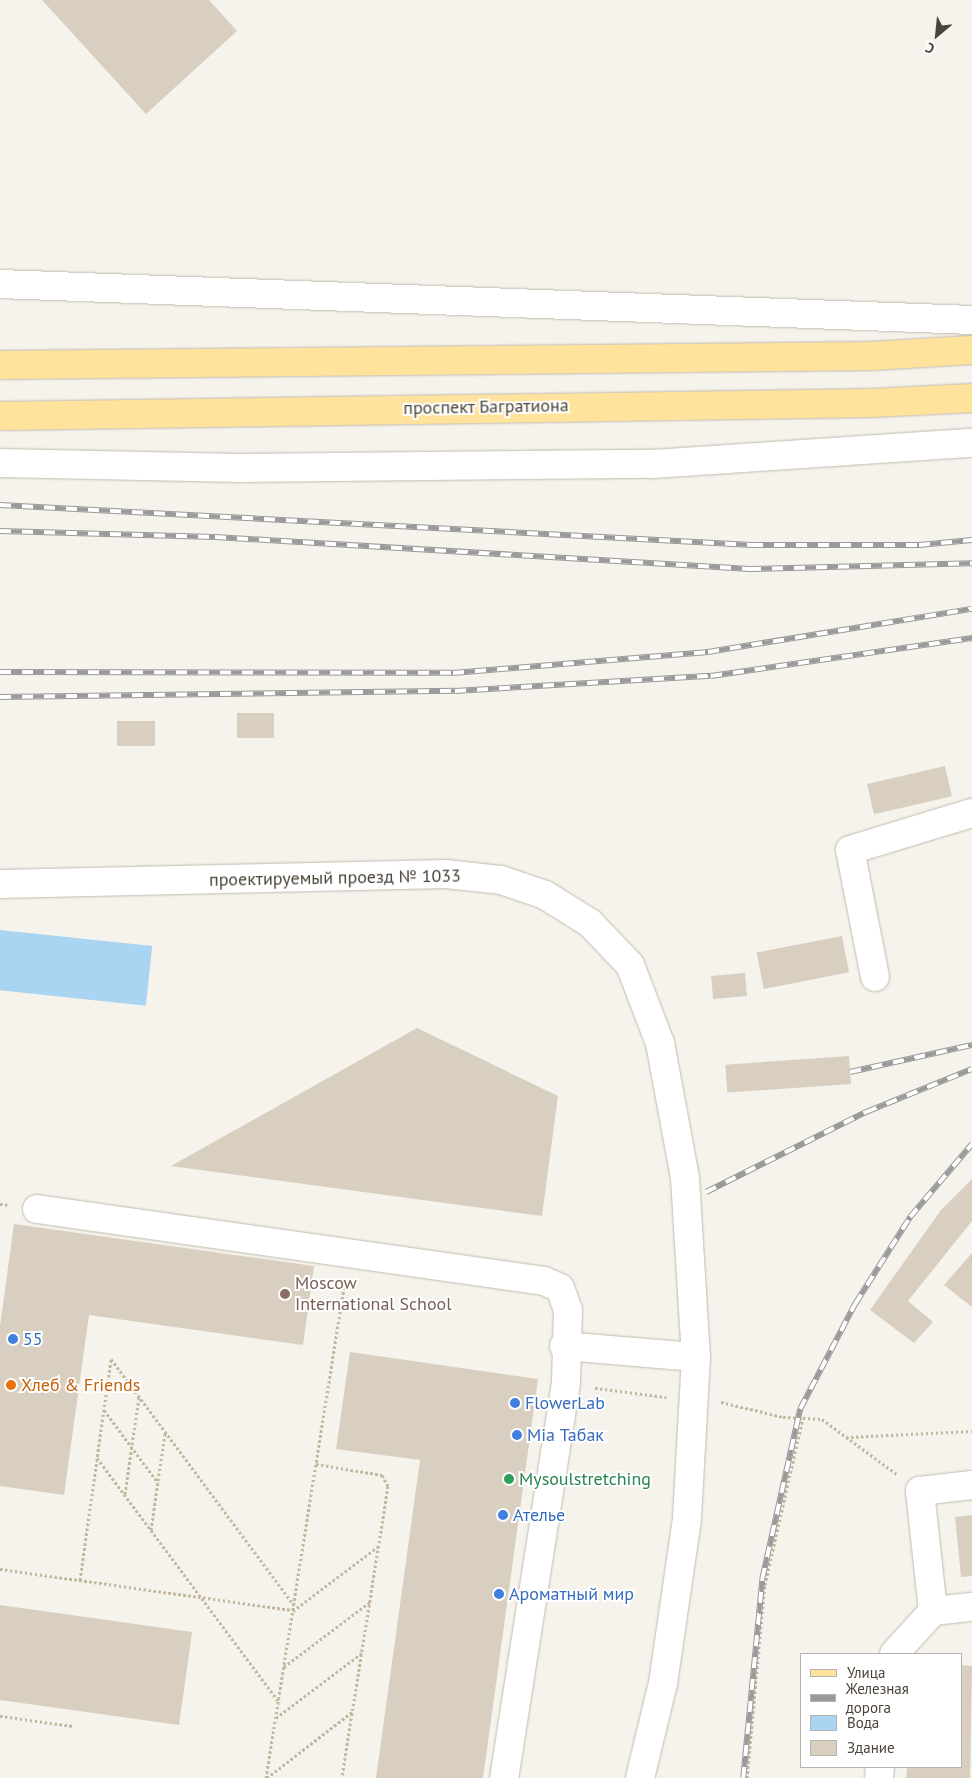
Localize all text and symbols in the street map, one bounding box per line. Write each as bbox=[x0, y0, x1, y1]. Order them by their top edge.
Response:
north arrow bbox=[912, 10, 962, 60]
text: С bbox=[922, 38, 938, 58]
street label: проспект Багратиона bbox=[403, 395, 569, 419]
street label: проектируемый проезд № 1033 bbox=[209, 865, 461, 891]
place label: Moscow International School bbox=[295, 1273, 452, 1316]
marker: Moscow International School bbox=[279, 1288, 291, 1300]
place label: 55 bbox=[23, 1328, 43, 1350]
marker: 55 bbox=[7, 1333, 19, 1345]
place label: Хлеб & Friends bbox=[21, 1374, 140, 1396]
marker: Хлеб & Friends bbox=[5, 1379, 17, 1391]
place label: FlowerLab bbox=[525, 1392, 605, 1414]
marker: FlowerLab bbox=[509, 1397, 521, 1409]
place label: Mia Табак bbox=[527, 1424, 604, 1446]
marker: Mia Табак bbox=[511, 1429, 523, 1441]
place label: Mysoulstretching bbox=[519, 1468, 651, 1490]
marker: Mysoulstretching bbox=[503, 1473, 515, 1485]
place label: Ателье bbox=[513, 1504, 565, 1526]
marker: Ателье bbox=[497, 1509, 509, 1521]
place label: Ароматный мир bbox=[509, 1583, 634, 1605]
marker: Ароматный мир bbox=[493, 1588, 505, 1600]
legend bbox=[800, 1653, 962, 1768]
text: Улица bbox=[847, 1663, 885, 1682]
text: Железная дорога bbox=[846, 1679, 909, 1717]
text: Вода bbox=[847, 1713, 879, 1732]
text: Здание bbox=[847, 1738, 895, 1757]

